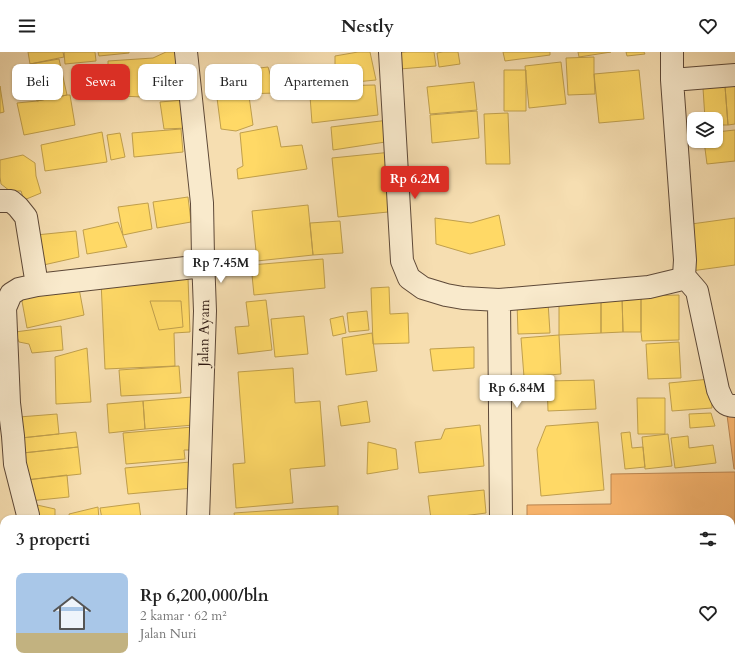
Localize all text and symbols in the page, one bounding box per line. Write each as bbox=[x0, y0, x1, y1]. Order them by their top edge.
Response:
text: Nestly bbox=[341, 14, 394, 39]
icon: menu bbox=[16, 15, 38, 37]
icon: heart bbox=[697, 15, 719, 37]
chip: Beli bbox=[12, 64, 63, 100]
chip: Sewa bbox=[71, 64, 130, 100]
chip: Filter bbox=[138, 64, 197, 100]
chip: Baru bbox=[205, 64, 262, 100]
chip: Apartemen bbox=[270, 64, 363, 100]
map controls bbox=[687, 112, 723, 148]
button: layers bbox=[687, 112, 723, 148]
pin: Rp 6.2M bbox=[378, 166, 452, 200]
text: Rp 6.2M bbox=[390, 170, 440, 188]
pin: Rp 7.45M bbox=[180, 250, 262, 284]
text: Rp 7.45M bbox=[193, 254, 249, 272]
street label: Jalan Ayam bbox=[194, 299, 214, 369]
pin: Rp 6.84M bbox=[476, 375, 558, 409]
text: Rp 6.84M bbox=[489, 379, 545, 397]
text: 3 properti bbox=[16, 528, 90, 551]
icon: filters bbox=[697, 528, 719, 550]
text: Rp 6,200,000/bln bbox=[140, 584, 269, 607]
icon: home bbox=[48, 589, 96, 637]
icon: heart bbox=[697, 602, 719, 624]
text: 2 kamar · 62 m² bbox=[140, 607, 227, 625]
text: Jalan Nuri bbox=[140, 625, 196, 643]

